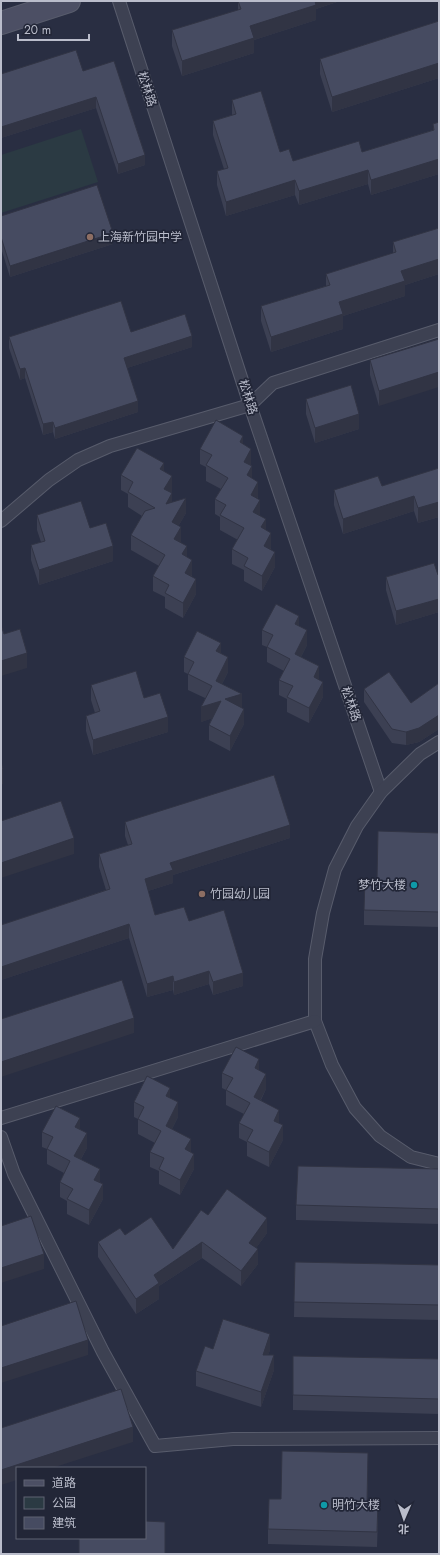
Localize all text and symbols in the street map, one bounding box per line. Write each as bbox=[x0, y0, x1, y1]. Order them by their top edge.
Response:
scale bar bbox=[18, 16, 89, 42]
text: 20 m bbox=[24, 21, 51, 39]
street label: 松林路 bbox=[133, 69, 161, 109]
place label: 上海新竹园中学 bbox=[98, 228, 182, 246]
marker: 上海新竹园中学 bbox=[85, 232, 95, 242]
street label: 松林路 bbox=[234, 377, 262, 417]
street label: 松林路 bbox=[337, 684, 365, 724]
place label: 梦竹大楼 bbox=[358, 876, 406, 894]
marker: 梦竹大楼 bbox=[409, 880, 419, 890]
place label: 竹园幼儿园 bbox=[210, 885, 270, 903]
marker: 竹园幼儿园 bbox=[197, 889, 207, 899]
legend bbox=[16, 1467, 146, 1539]
text: 道路 bbox=[52, 1474, 76, 1492]
text: 公园 bbox=[52, 1494, 76, 1512]
place label: 明竹大楼 bbox=[332, 1496, 380, 1514]
north arrow bbox=[384, 1499, 424, 1539]
marker: 明竹大楼 bbox=[319, 1500, 329, 1510]
text: 建筑 bbox=[52, 1514, 76, 1532]
text: 北 bbox=[398, 1521, 409, 1537]

